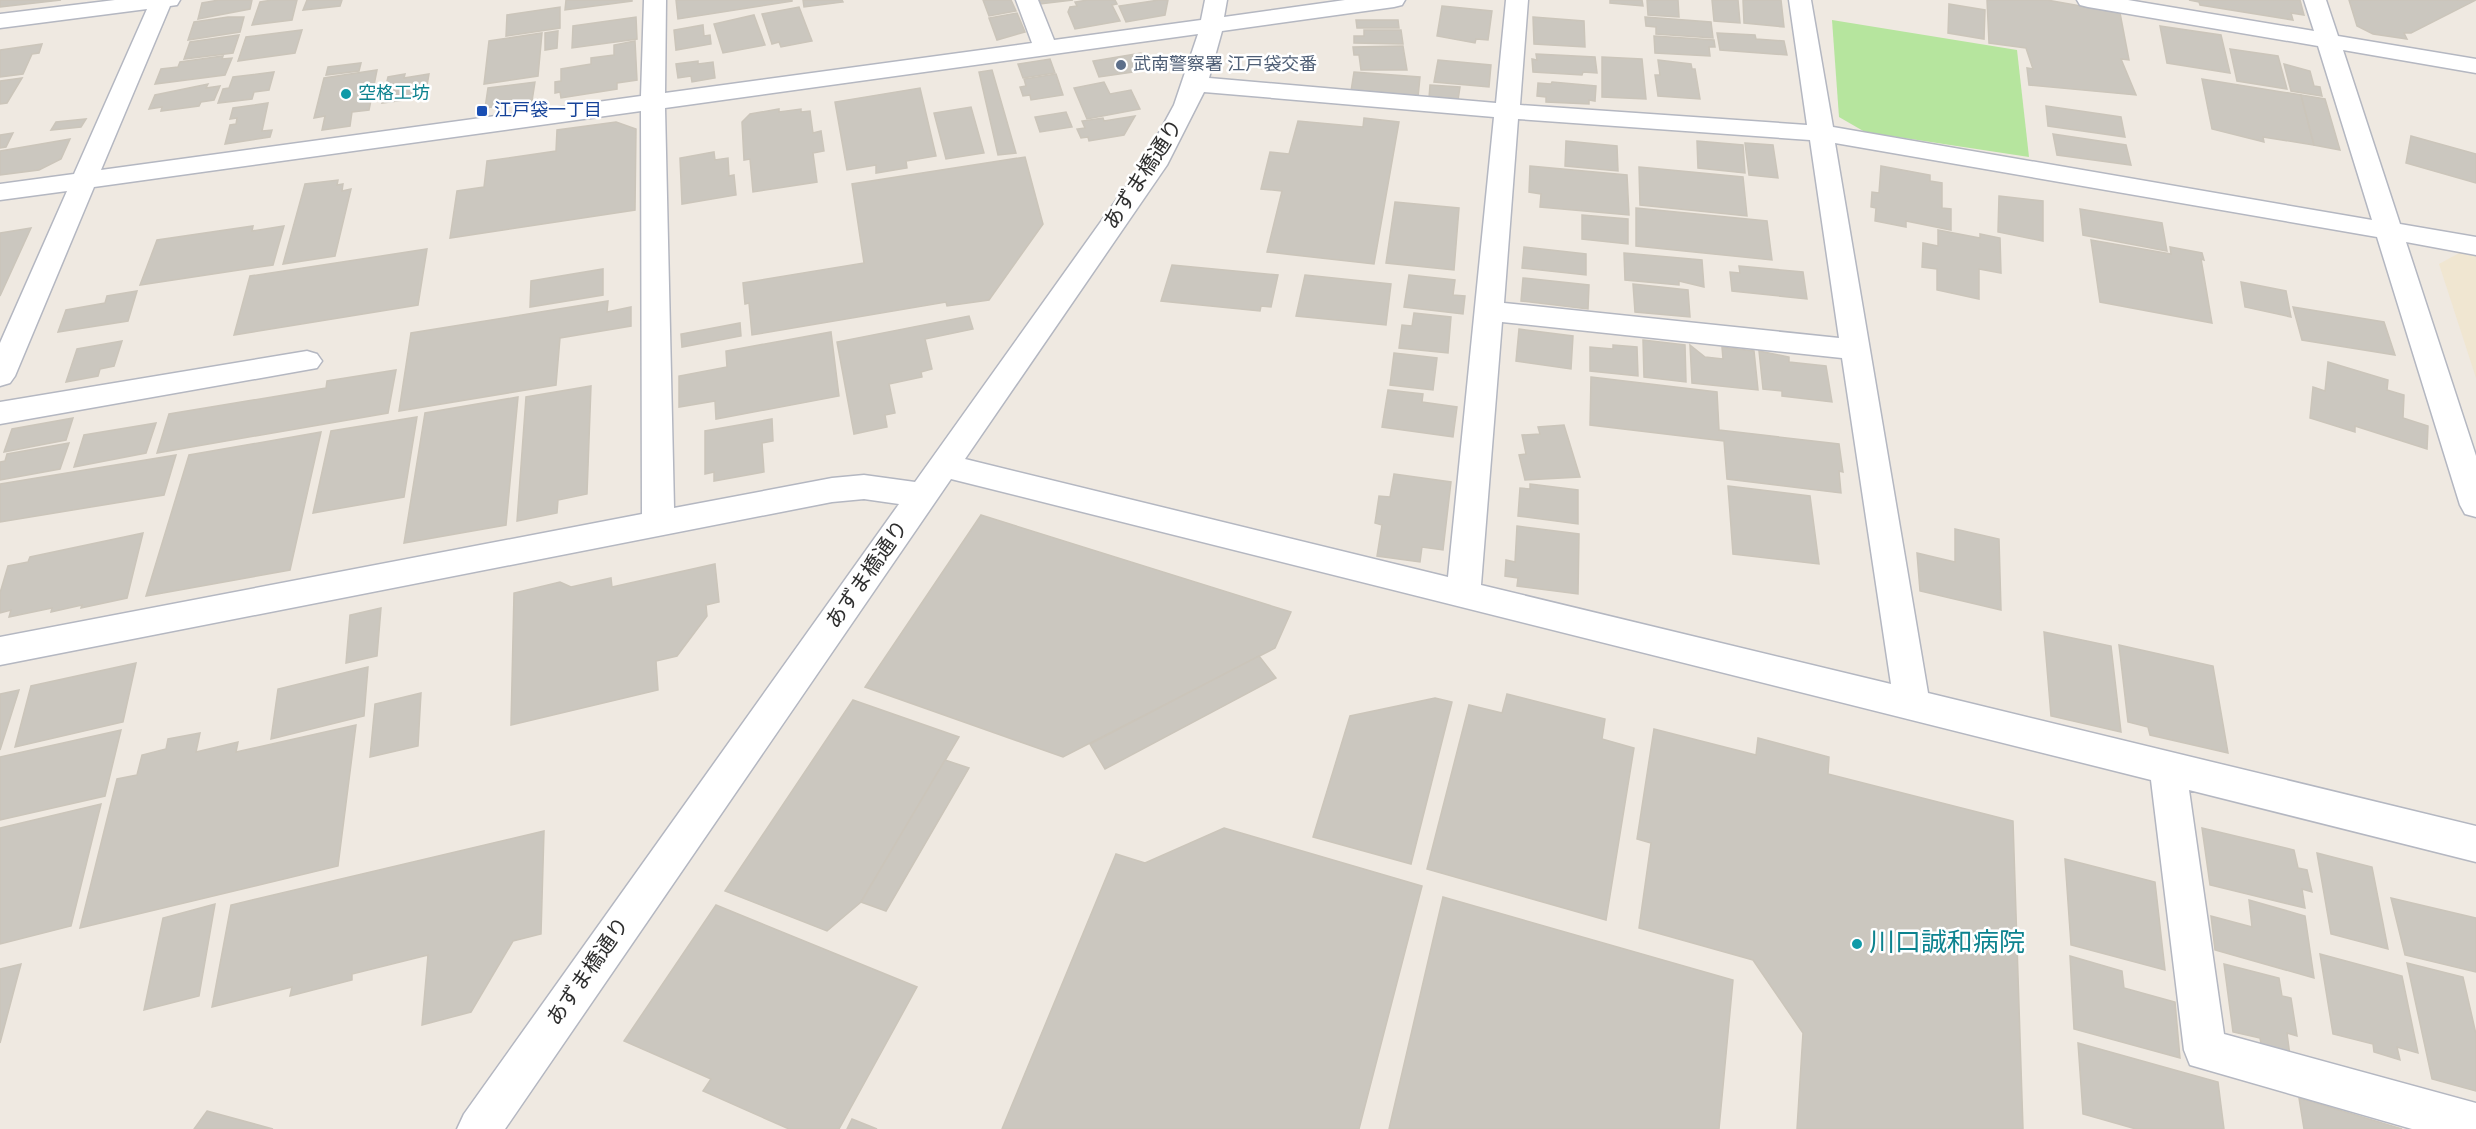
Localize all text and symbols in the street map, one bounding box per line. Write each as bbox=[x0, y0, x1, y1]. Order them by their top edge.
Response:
place label: 武南警察署 江戸袋交番 bbox=[1133, 54, 1317, 77]
marker: 武南警察署 江戸袋交番 bbox=[1114, 58, 1128, 72]
place label: 空格工坊 bbox=[358, 83, 430, 106]
marker: 空格工坊 bbox=[339, 87, 353, 101]
place label: 江戸袋一丁目 bbox=[494, 100, 602, 123]
marker: 江戸袋一丁目 bbox=[475, 104, 489, 118]
street label: あずま橋通り bbox=[1098, 115, 1190, 235]
street label: あずま橋通り bbox=[821, 516, 915, 634]
street label: あずま橋通り bbox=[542, 913, 636, 1031]
place label: 川口誠和病院 bbox=[1869, 928, 2025, 961]
marker: 川口誠和病院 bbox=[1850, 937, 1864, 951]

